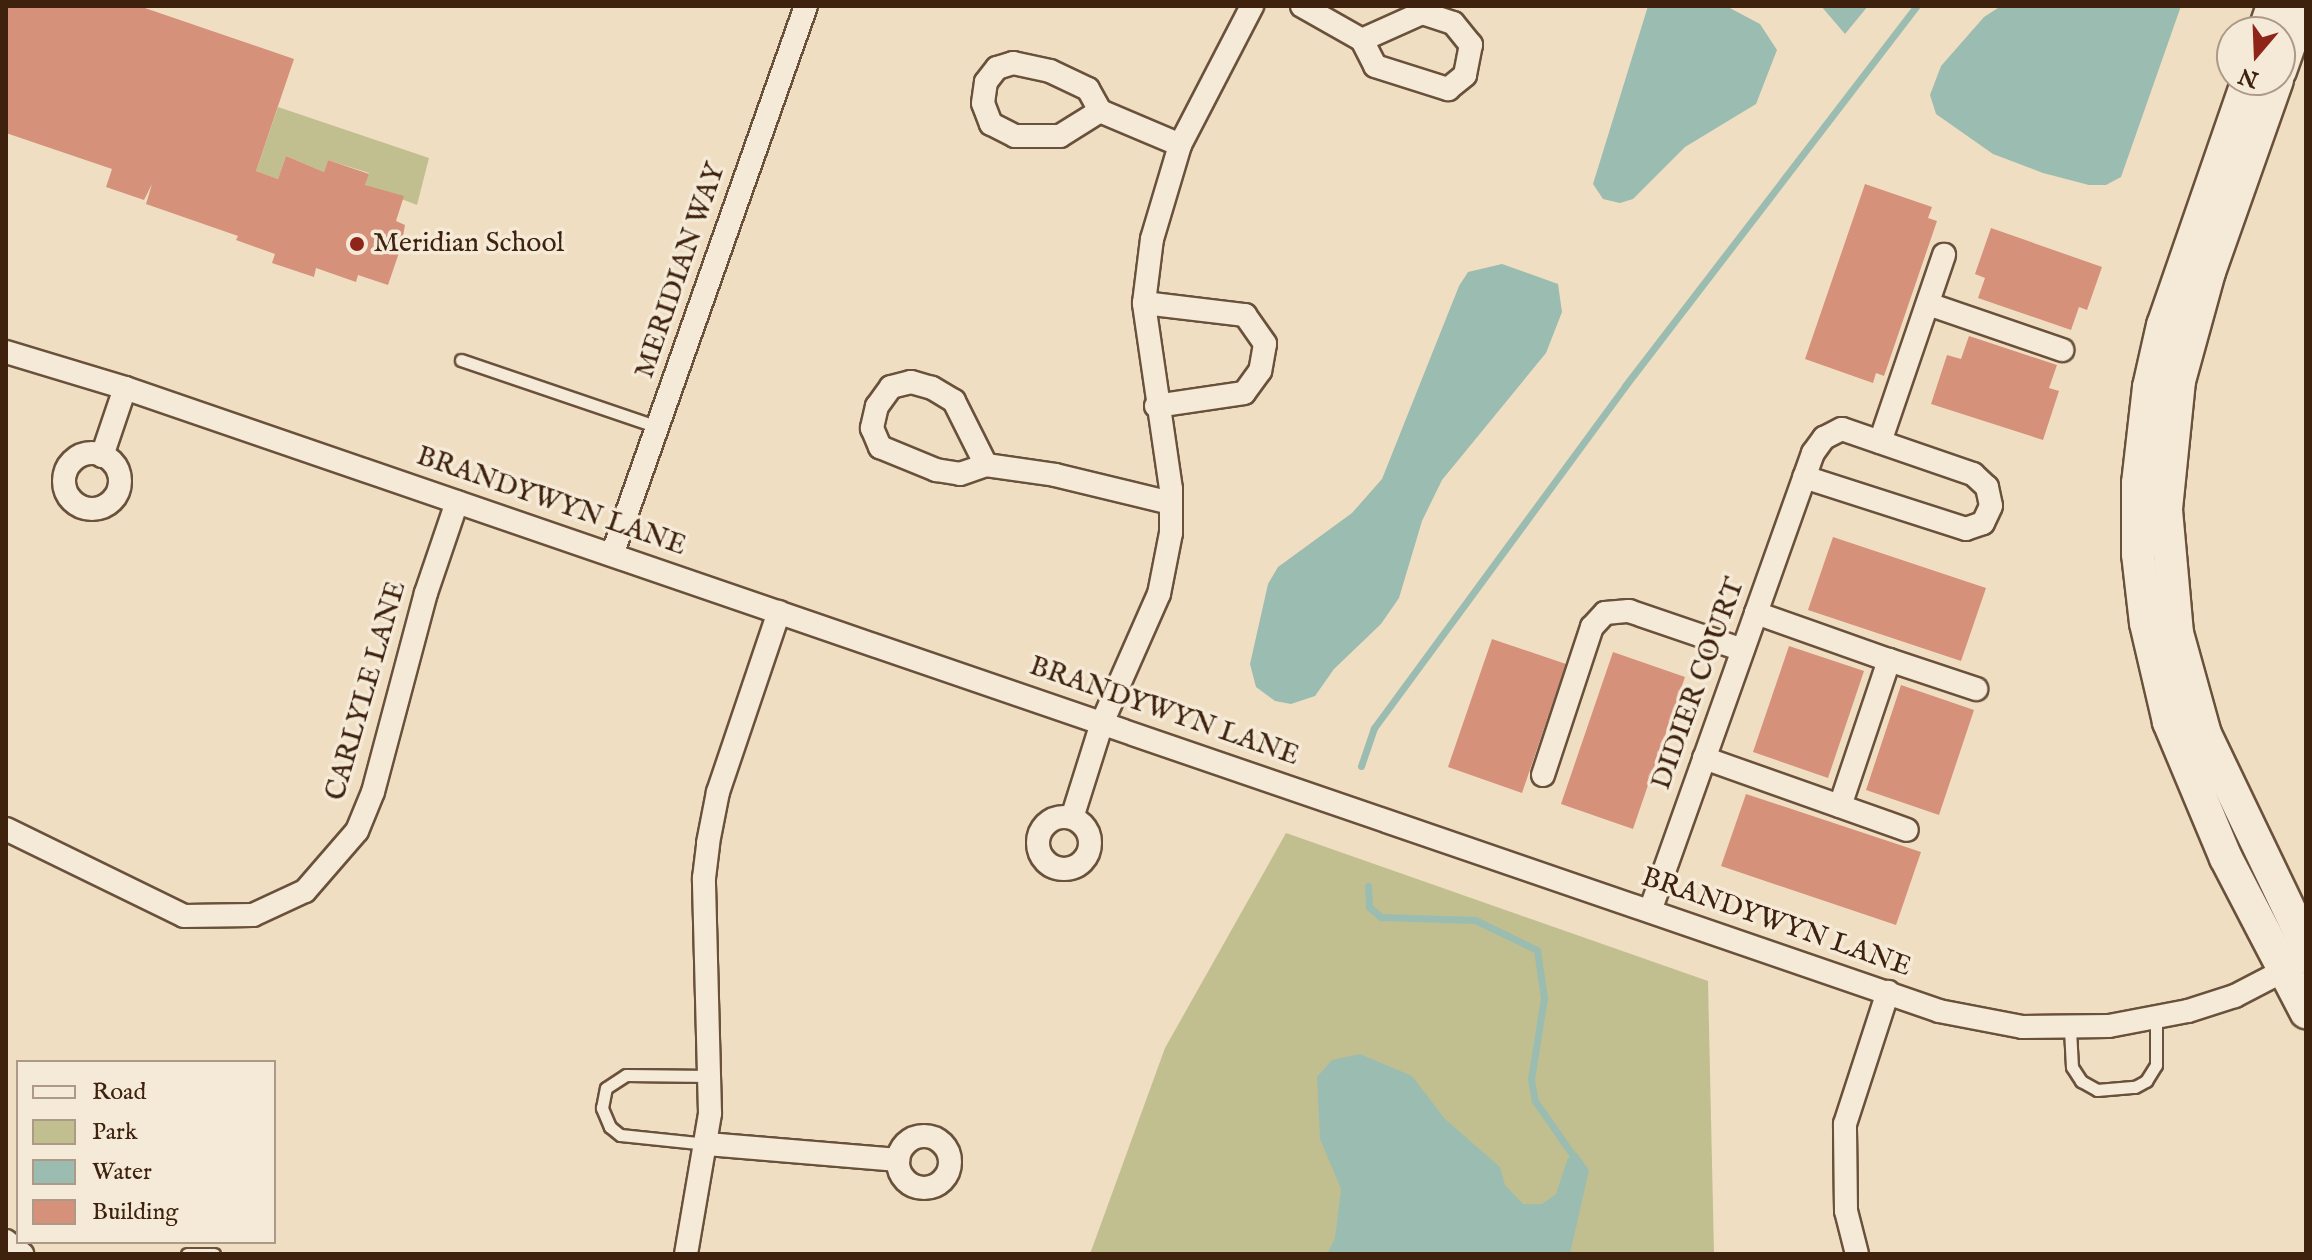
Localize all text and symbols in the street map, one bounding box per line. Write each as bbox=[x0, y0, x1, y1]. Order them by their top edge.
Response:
north arrow bbox=[2216, 16, 2296, 96]
text: N bbox=[2235, 60, 2262, 93]
street label: MERIDIAN WAY bbox=[628, 159, 734, 383]
place label: Meridian School bbox=[373, 227, 564, 261]
marker: Meridian School bbox=[348, 235, 366, 253]
street label: BRANDYWYN LANE bbox=[412, 440, 690, 564]
street label: DIDIER COURT bbox=[1645, 574, 1753, 794]
street label: CARLYLE LANE bbox=[320, 578, 414, 804]
street label: BRANDYWYN LANE bbox=[1025, 650, 1303, 774]
street label: BRANDYWYN LANE bbox=[1637, 861, 1915, 985]
legend bbox=[16, 1060, 276, 1244]
text: Road bbox=[92, 1077, 146, 1108]
text: Park bbox=[92, 1117, 138, 1148]
text: Water bbox=[92, 1157, 152, 1188]
text: Building bbox=[92, 1197, 178, 1228]

